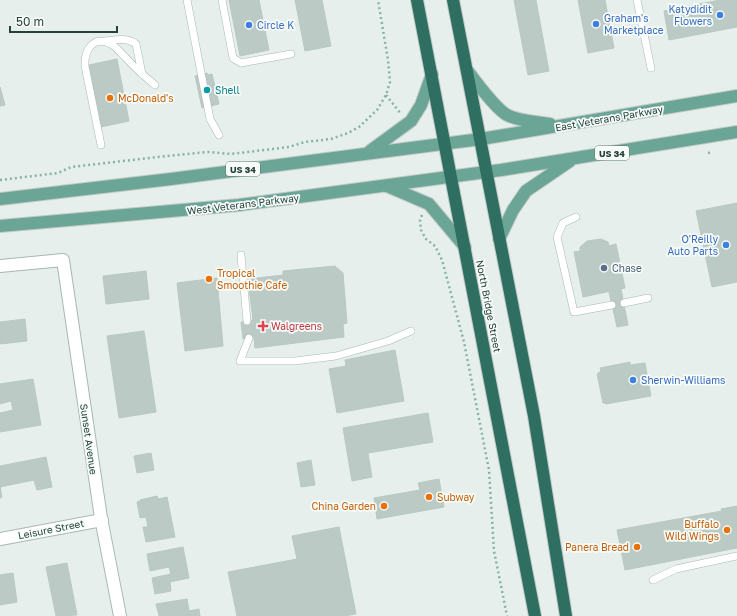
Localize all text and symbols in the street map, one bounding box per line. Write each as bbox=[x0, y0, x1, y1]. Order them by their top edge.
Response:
place label: Katydidit Flowers bbox=[668, 3, 712, 27]
scale bar bbox=[10, 8, 117, 34]
marker: Katydidit Flowers bbox=[715, 10, 725, 20]
place label: Graham's Marketplace bbox=[604, 12, 664, 36]
text: 50 m bbox=[16, 14, 44, 29]
place label: Circle K bbox=[257, 19, 294, 31]
marker: Graham's Marketplace bbox=[591, 19, 601, 29]
marker: Circle K bbox=[244, 20, 254, 30]
place label: Shell bbox=[215, 84, 240, 96]
marker: Shell bbox=[202, 85, 212, 95]
place label: McDonald's bbox=[118, 92, 174, 104]
marker: McDonald's bbox=[105, 93, 115, 103]
street label: East Veterans Parkway bbox=[554, 103, 664, 133]
road number: US 34 bbox=[595, 146, 629, 160]
road number: US 34 bbox=[226, 162, 260, 176]
street label: West Veterans Parkway bbox=[186, 191, 300, 217]
place label: O'Reilly Auto Parts bbox=[667, 233, 718, 257]
marker: O'Reilly Auto Parts bbox=[721, 240, 731, 250]
street label: North Bridge Street bbox=[474, 259, 504, 353]
place label: Chase bbox=[612, 262, 642, 274]
marker: Chase bbox=[599, 263, 609, 273]
place label: Tropical Smoothie Cafe bbox=[217, 267, 287, 291]
marker: Tropical Smoothie Cafe bbox=[204, 274, 214, 284]
place label: Walgreens bbox=[271, 320, 322, 332]
marker: Walgreens bbox=[258, 321, 268, 331]
place label: Sherwin-Williams bbox=[641, 374, 725, 386]
marker: Sherwin-Williams bbox=[628, 375, 638, 385]
street label: Sunset Avenue bbox=[78, 403, 100, 475]
place label: Subway bbox=[437, 491, 475, 503]
marker: Subway bbox=[424, 492, 434, 502]
place label: China Garden bbox=[311, 500, 376, 512]
marker: China Garden bbox=[379, 501, 389, 511]
street label: Leisure Street bbox=[17, 517, 85, 541]
place label: Buffalo Wild Wings bbox=[665, 518, 719, 542]
marker: Buffalo Wild Wings bbox=[722, 525, 732, 535]
place label: Panera Bread bbox=[565, 541, 629, 553]
marker: Panera Bread bbox=[632, 542, 642, 552]

